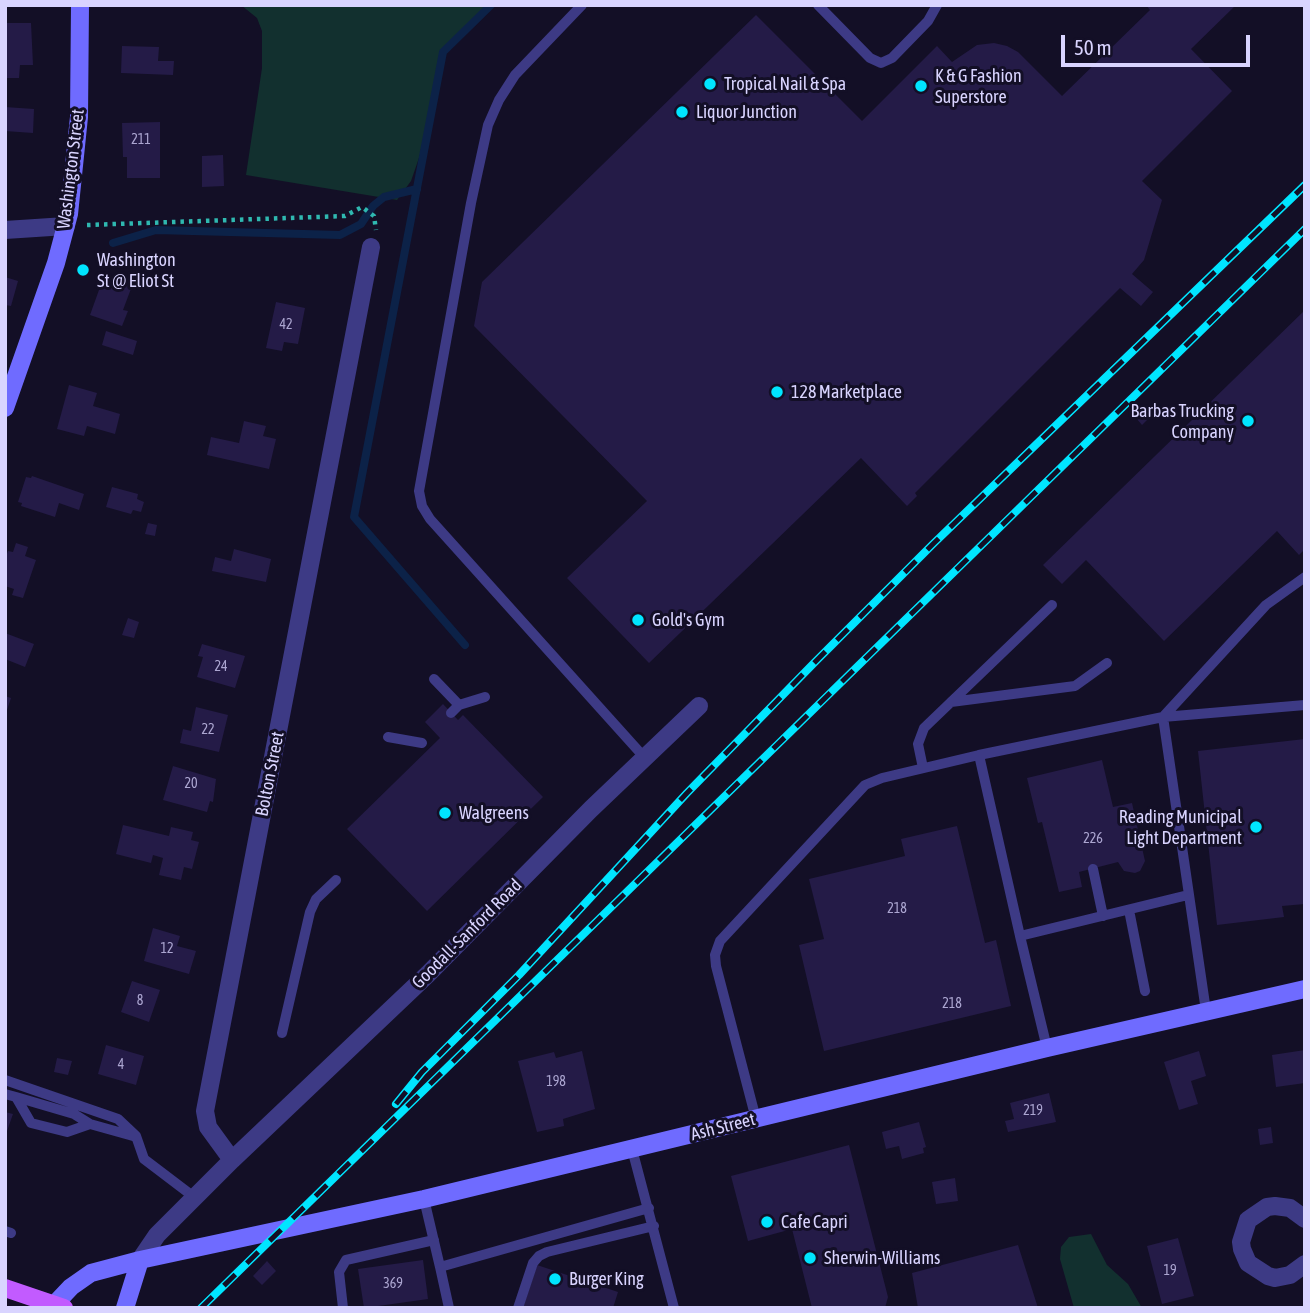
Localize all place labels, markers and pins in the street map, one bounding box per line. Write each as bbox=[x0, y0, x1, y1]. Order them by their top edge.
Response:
place label: K & G Fashion Superstore bbox=[935, 65, 1022, 108]
place label: Tropical Nail & Spa bbox=[724, 73, 846, 95]
marker: Tropical Nail & Spa bbox=[702, 76, 718, 92]
marker: K & G Fashion Superstore bbox=[913, 78, 929, 94]
place label: Liquor Junction bbox=[696, 101, 797, 123]
marker: Liquor Junction bbox=[674, 104, 690, 120]
place label: Washington St @ Eliot St bbox=[97, 249, 176, 292]
marker: Washington St @ Eliot St bbox=[75, 262, 91, 278]
place label: 128 Marketplace bbox=[791, 381, 902, 403]
marker: 128 Marketplace bbox=[769, 384, 785, 400]
place label: Barbas Trucking Company bbox=[1131, 400, 1234, 442]
marker: Barbas Trucking Company bbox=[1240, 413, 1256, 429]
place label: Gold's Gym bbox=[652, 609, 725, 631]
marker: Gold's Gym bbox=[630, 612, 646, 628]
place label: Walgreens bbox=[459, 802, 529, 824]
marker: Walgreens bbox=[437, 805, 453, 821]
place label: Reading Municipal Light Department bbox=[1119, 806, 1242, 848]
marker: Reading Municipal Light Department bbox=[1248, 819, 1264, 835]
place label: Cafe Capri bbox=[781, 1211, 848, 1233]
marker: Cafe Capri bbox=[759, 1214, 775, 1230]
place label: Sherwin-Williams bbox=[824, 1247, 940, 1269]
marker: Sherwin-Williams bbox=[802, 1250, 818, 1266]
place label: Burger King bbox=[569, 1268, 644, 1290]
marker: Burger King bbox=[547, 1271, 563, 1287]

